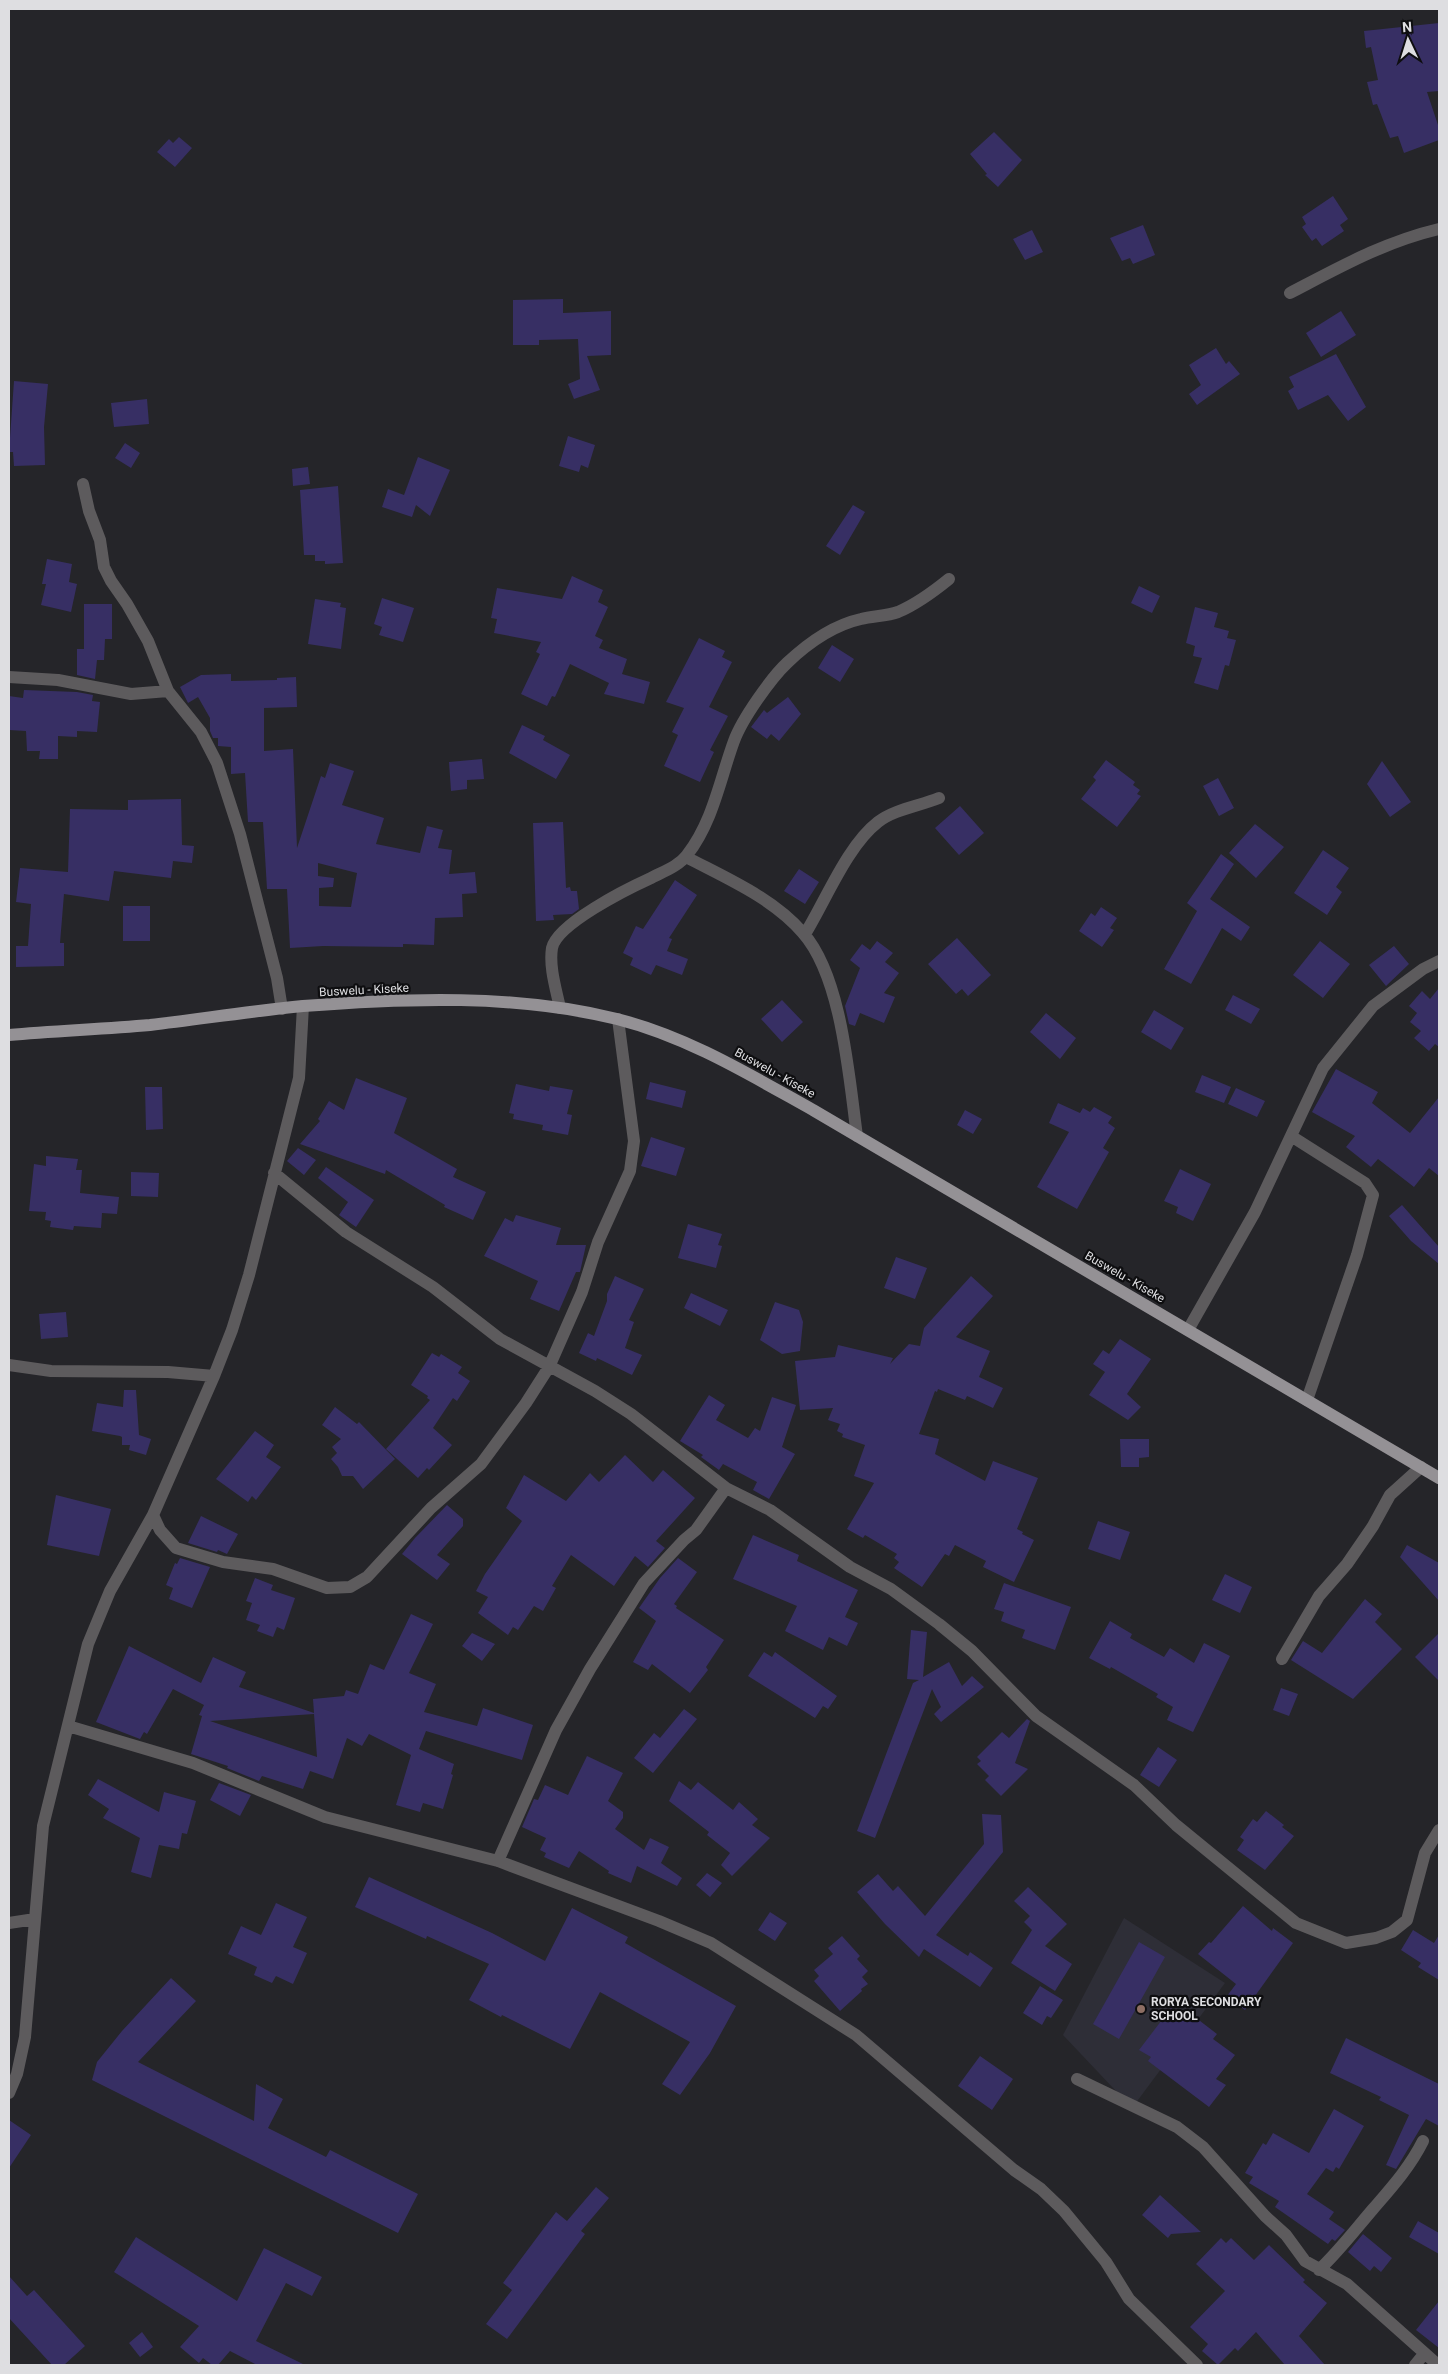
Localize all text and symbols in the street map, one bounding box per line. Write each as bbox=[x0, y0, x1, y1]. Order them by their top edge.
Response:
north arrow bbox=[1383, 15, 1433, 65]
text: N bbox=[1402, 19, 1413, 35]
street label: Buswelu - Kiseke bbox=[319, 981, 409, 999]
street label: Buswelu - Kiseke bbox=[732, 1045, 818, 1101]
street label: Buswelu - Kiseke bbox=[1083, 1248, 1167, 1306]
place label: RORYA SECONDARY SCHOOL bbox=[1151, 1995, 1262, 2023]
marker: RORYA SECONDARY SCHOOL bbox=[1135, 2003, 1147, 2015]

